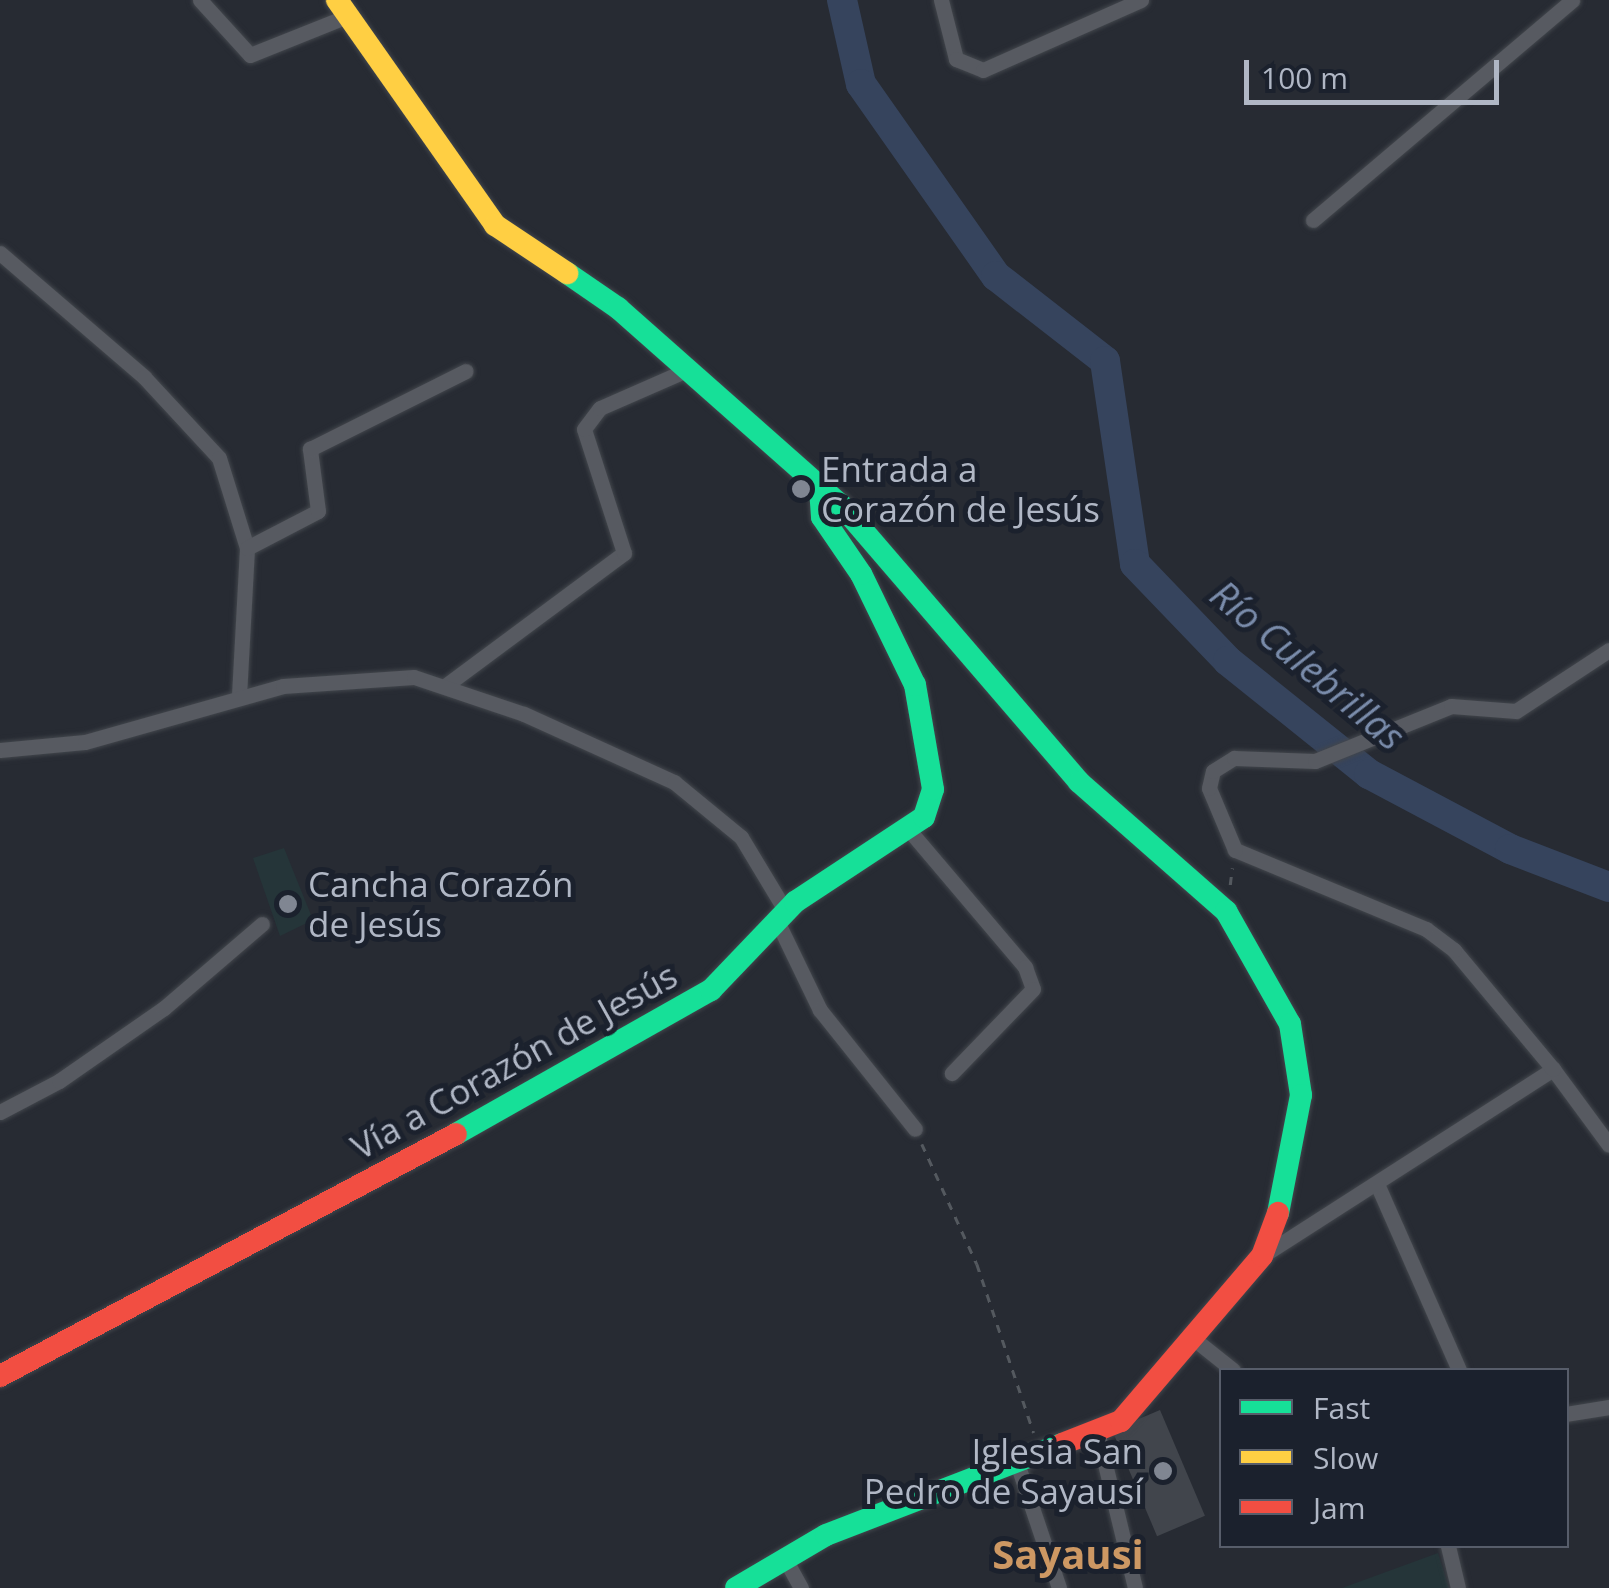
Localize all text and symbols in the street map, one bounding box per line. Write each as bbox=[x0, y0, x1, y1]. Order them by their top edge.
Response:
scale bar bbox=[1249, 40, 1504, 102]
text: 100 m bbox=[1261, 57, 1348, 98]
place label: Entrada a Corazón de Jesús bbox=[821, 448, 1100, 530]
marker: Entrada a Corazón de Jesús bbox=[790, 478, 812, 500]
water label: Río Culebrillas bbox=[1202, 571, 1414, 759]
place label: Cancha Corazón de Jesús bbox=[308, 863, 574, 945]
marker: Cancha Corazón de Jesús bbox=[277, 893, 299, 915]
street label: Vía a Corazón de Jesús bbox=[344, 954, 684, 1168]
legend bbox=[1219, 1368, 1569, 1548]
text: Fast bbox=[1313, 1387, 1370, 1428]
place label: Iglesia San Pedro de Sayausí bbox=[864, 1430, 1143, 1512]
text: Slow bbox=[1313, 1437, 1378, 1478]
marker: Iglesia San Pedro de Sayausí bbox=[1152, 1460, 1174, 1482]
text: Jam bbox=[1313, 1487, 1366, 1528]
district label: Sayausi bbox=[992, 1530, 1144, 1578]

